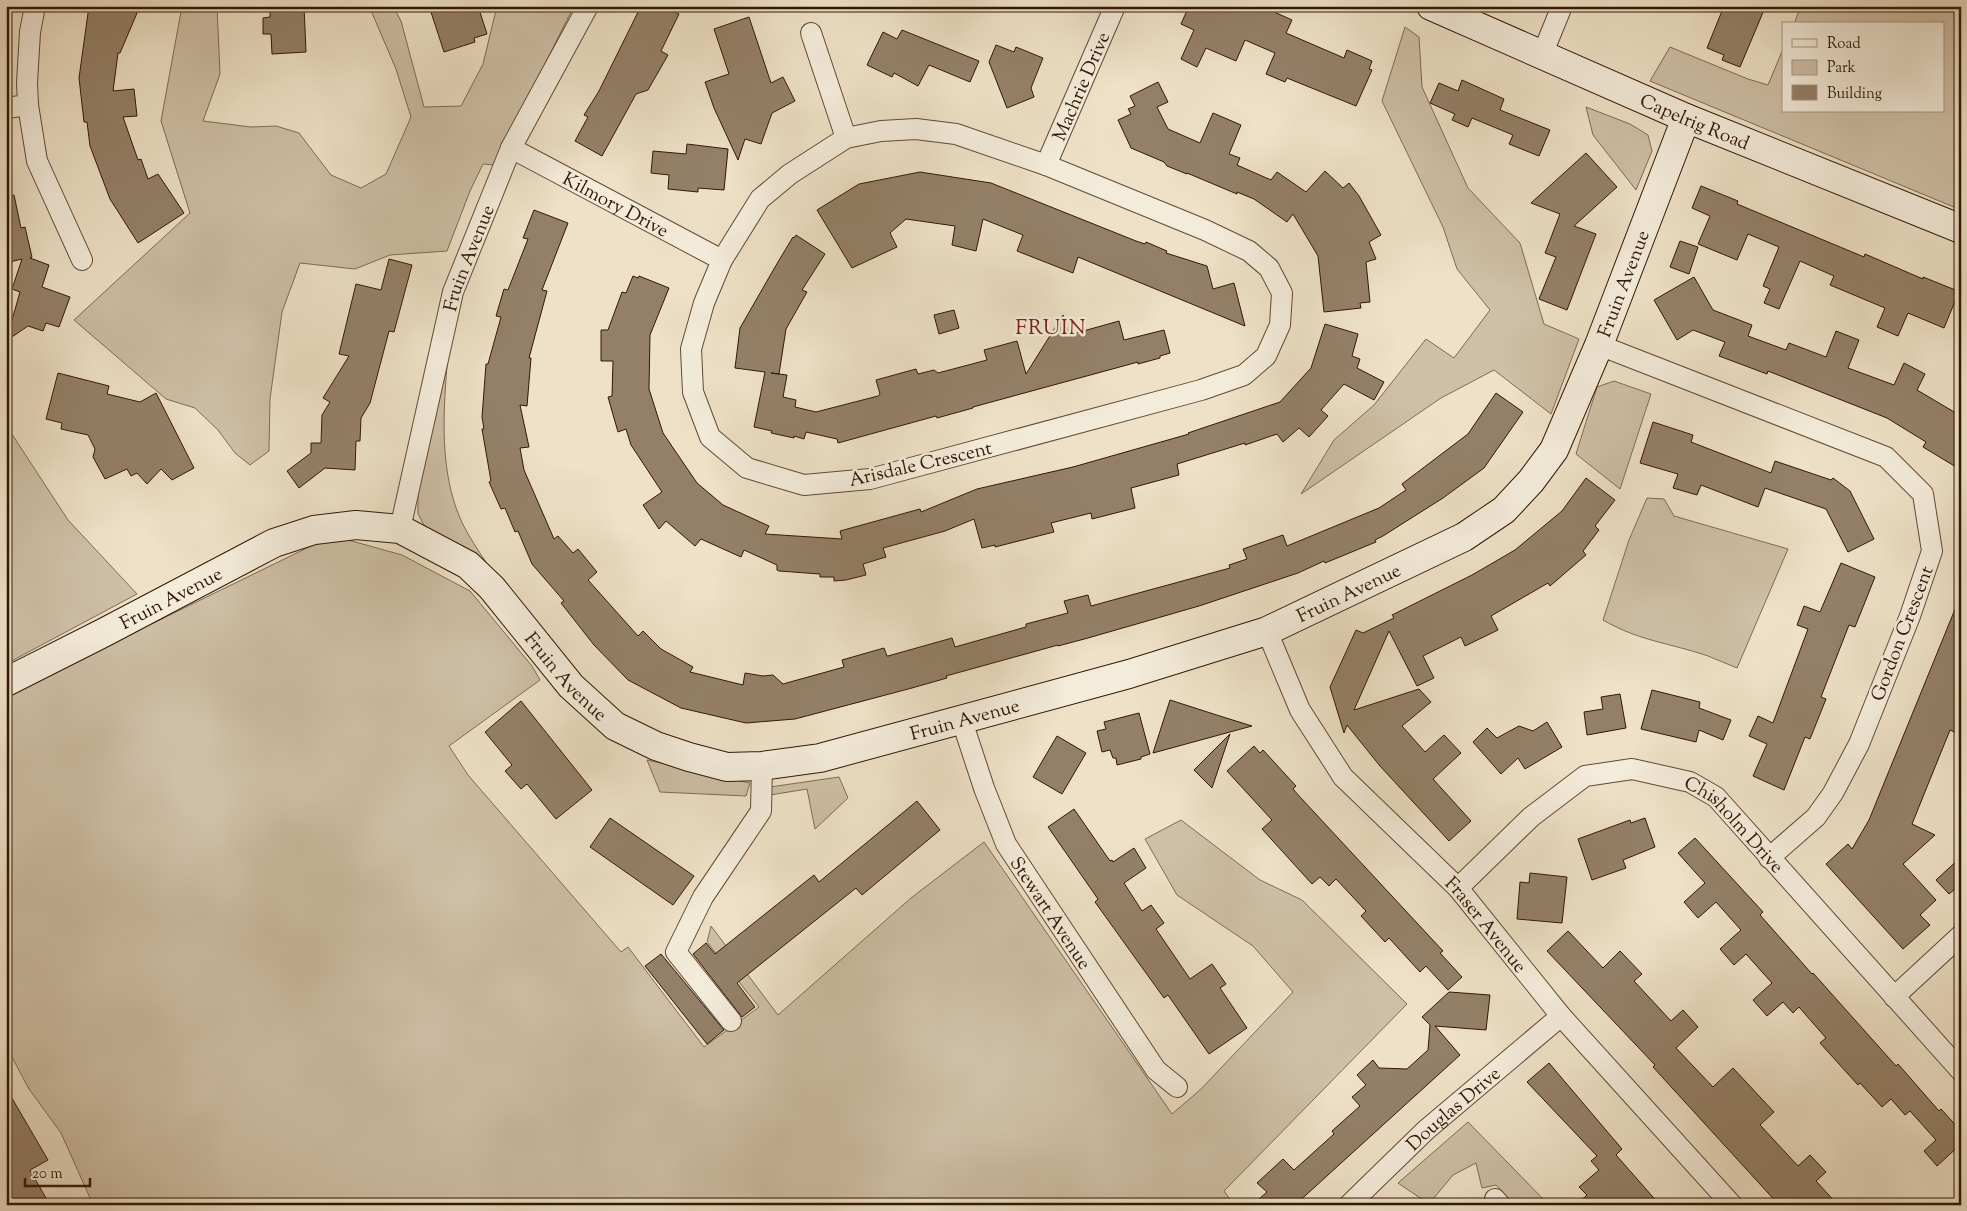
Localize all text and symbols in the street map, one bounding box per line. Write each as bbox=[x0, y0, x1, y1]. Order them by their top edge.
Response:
legend bbox=[1782, 22, 1944, 112]
street label: Machrie Drive bbox=[1047, 28, 1118, 146]
text: Road bbox=[1827, 34, 1861, 55]
text: Park bbox=[1827, 58, 1856, 79]
text: Building bbox=[1827, 84, 1882, 105]
street label: Capelrig Road bbox=[1635, 88, 1753, 158]
street label: Kilmory Drive bbox=[557, 167, 673, 245]
street label: Fruin Avenue bbox=[438, 201, 503, 314]
street label: Fruin Avenue bbox=[1592, 227, 1658, 342]
district label: FRUIN bbox=[1015, 314, 1087, 344]
street label: Arisdale Crescent bbox=[846, 436, 995, 495]
street label: Fruin Avenue bbox=[1293, 558, 1406, 631]
street label: Fruin Avenue bbox=[116, 561, 228, 638]
street label: Gordon Crescent bbox=[1865, 562, 1942, 705]
street label: Fruin Avenue bbox=[517, 627, 612, 729]
street label: Fruin Avenue bbox=[907, 693, 1023, 749]
street label: Chisholm Drive bbox=[1678, 770, 1789, 880]
street label: Stewart Avenue bbox=[1002, 852, 1097, 976]
street label: Fraser Avenue bbox=[1438, 871, 1532, 980]
street label: Douglas Drive bbox=[1401, 1061, 1508, 1158]
scale bar bbox=[25, 1156, 90, 1188]
text: 20 m bbox=[32, 1164, 63, 1185]

